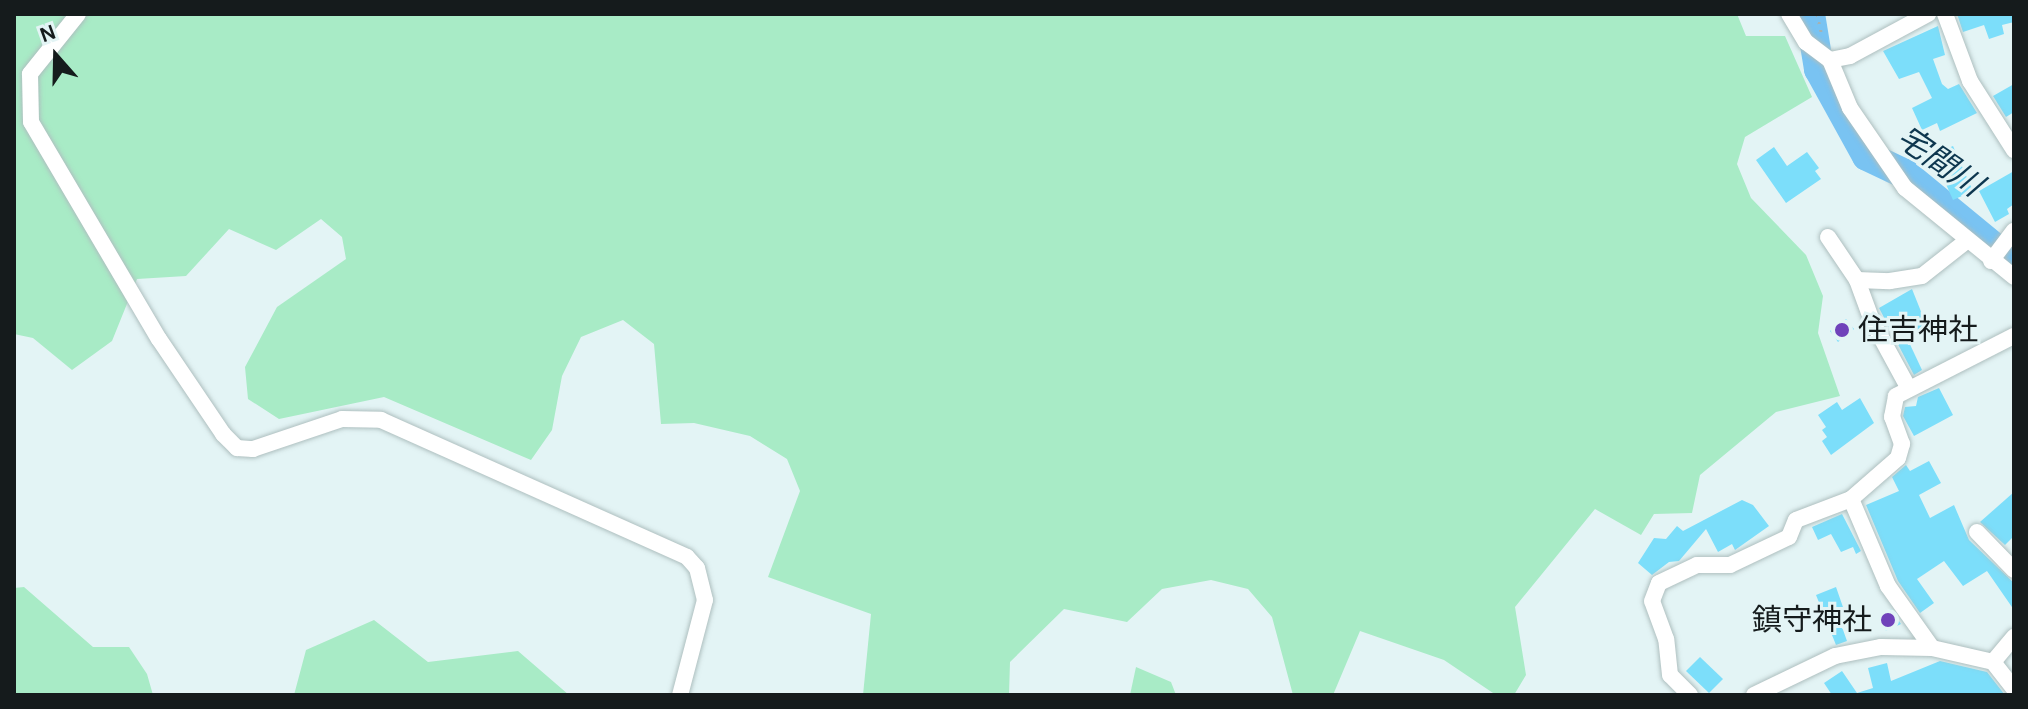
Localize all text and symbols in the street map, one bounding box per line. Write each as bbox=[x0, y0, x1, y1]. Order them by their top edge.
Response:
north arrow bbox=[16, 16, 96, 96]
text: N bbox=[36, 19, 60, 48]
water label: 宅間川 bbox=[1889, 119, 1989, 205]
place label: 住吉神社 bbox=[1858, 312, 1978, 348]
marker: 住吉神社 bbox=[1833, 321, 1851, 339]
place label: 鎮守神社 bbox=[1752, 602, 1872, 638]
marker: 鎮守神社 bbox=[1879, 611, 1897, 629]

